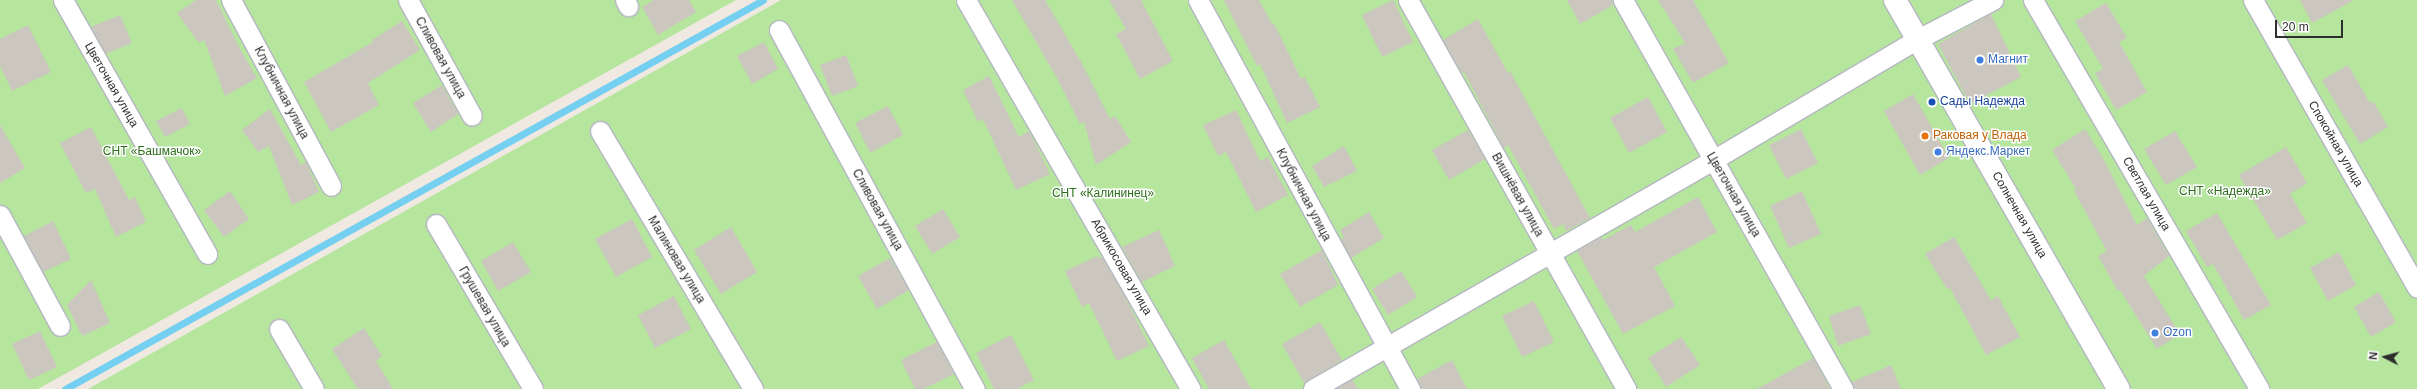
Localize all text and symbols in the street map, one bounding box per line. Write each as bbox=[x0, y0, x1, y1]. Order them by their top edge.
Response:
scale bar bbox=[2277, 12, 2345, 38]
street label: Сливовая улица bbox=[412, 15, 468, 101]
text: 20 m bbox=[2282, 20, 2309, 34]
street label: Цветочная улица bbox=[81, 40, 141, 130]
street label: Клубничная улица bbox=[251, 44, 311, 142]
place label: Магнит bbox=[1988, 53, 2028, 67]
marker: Магнит bbox=[1975, 55, 1985, 65]
place label: Сады Надежда bbox=[1940, 95, 2025, 109]
marker: Сады Надежда bbox=[1927, 97, 1937, 107]
street label: Спокойная улица bbox=[2305, 99, 2365, 189]
place label: Раковая у Влада bbox=[1933, 129, 2027, 143]
marker: Раковая у Влада bbox=[1920, 131, 1930, 141]
park label: СНТ «Башмачок» bbox=[103, 145, 201, 159]
place label: Яндекс.Маркет bbox=[1946, 145, 2030, 159]
street label: Клубничная улица bbox=[1273, 146, 1333, 244]
marker: Яндекс.Маркет bbox=[1933, 147, 1943, 157]
street label: Цветочная улица bbox=[1703, 150, 1763, 240]
street label: Вишнёвая улица bbox=[1488, 151, 1546, 239]
street label: Светлая улица bbox=[2119, 154, 2173, 234]
street label: Сливовая улица bbox=[849, 167, 905, 253]
street label: Солнечная улица bbox=[1988, 169, 2050, 261]
park label: СНТ «Надежда» bbox=[2179, 185, 2271, 199]
park label: СНТ «Калининец» bbox=[1052, 187, 1154, 201]
street label: Малиновая улица bbox=[644, 214, 708, 306]
street label: Абрикосовая улица bbox=[1088, 216, 1154, 318]
street label: Грушевая улица bbox=[455, 264, 513, 350]
place label: Ozon bbox=[2163, 326, 2192, 340]
marker: Ozon bbox=[2150, 328, 2160, 338]
north arrow bbox=[2365, 337, 2405, 377]
text: N bbox=[2367, 351, 2379, 360]

